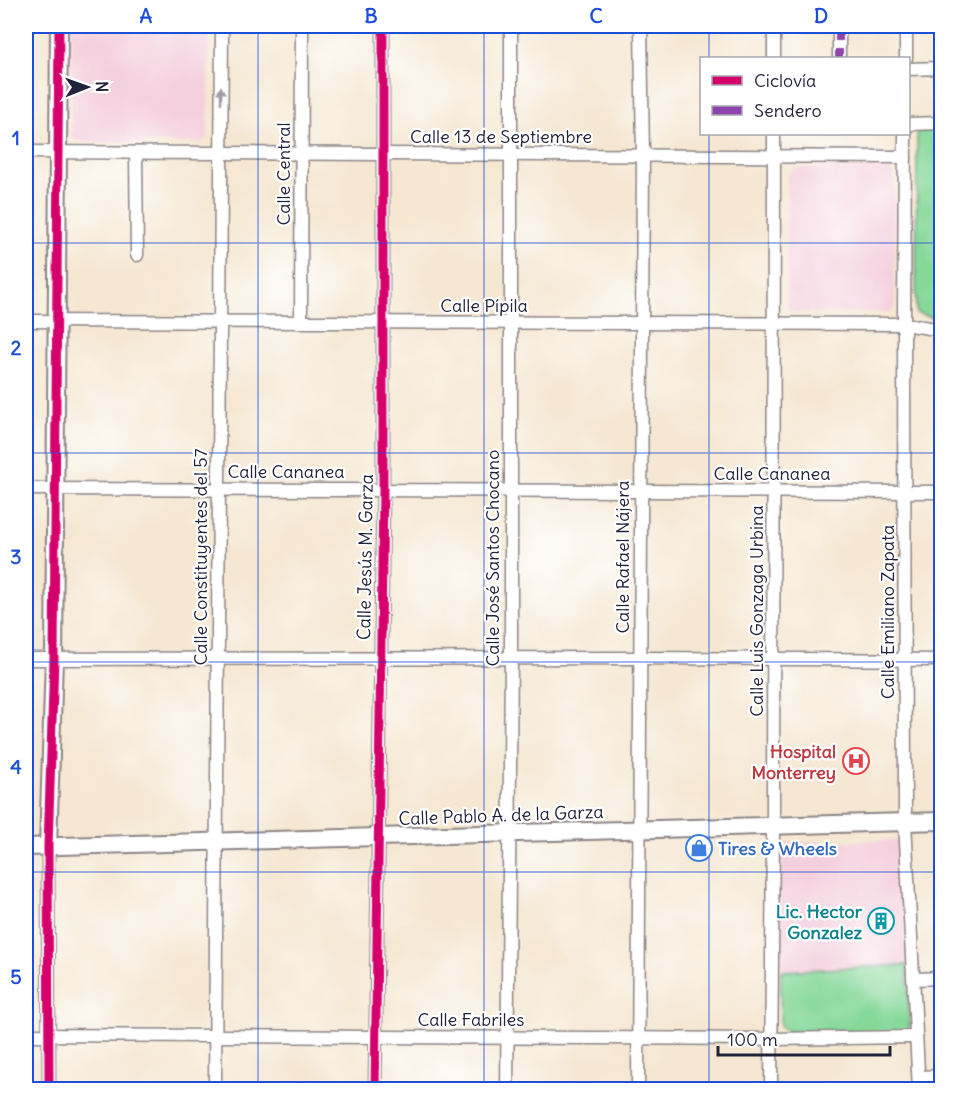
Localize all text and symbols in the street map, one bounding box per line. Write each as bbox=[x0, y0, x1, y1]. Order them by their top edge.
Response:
text: A bbox=[140, 3, 153, 28]
text: B bbox=[364, 3, 378, 28]
text: C bbox=[589, 3, 603, 28]
text: D bbox=[814, 3, 828, 28]
north arrow bbox=[57, 57, 117, 117]
legend bbox=[700, 57, 910, 135]
text: Ciclovía bbox=[754, 69, 816, 92]
text: N bbox=[92, 81, 112, 92]
one-way arrow bbox=[216, 85, 226, 104]
text: Sendero bbox=[754, 99, 822, 122]
street label: Calle Central bbox=[272, 123, 295, 225]
text: 1 bbox=[12, 125, 20, 150]
street label: Calle 13 de Septiembre bbox=[410, 125, 592, 148]
street label: Calle Pípila bbox=[440, 294, 528, 317]
text: 2 bbox=[11, 335, 22, 360]
street label: Calle Constituyentes del 57 bbox=[189, 448, 212, 665]
street label: Calle José Santos Chocano bbox=[481, 450, 504, 666]
street label: Calle Cananea bbox=[227, 460, 345, 483]
street label: Calle Cananea bbox=[713, 462, 831, 485]
street label: Calle Jesús M. Garza bbox=[352, 474, 378, 640]
street label: Calle Rafael Nájera bbox=[611, 480, 634, 634]
street label: Calle Luis Gonzaga Urbina bbox=[745, 505, 768, 717]
street label: Calle Emiliano Zapata bbox=[876, 525, 899, 699]
text: 3 bbox=[10, 544, 22, 569]
place label: Hospital Monterrey bbox=[752, 740, 836, 784]
hospital icon: Hospital Monterrey bbox=[841, 746, 871, 776]
text: 4 bbox=[10, 754, 22, 779]
street label: Calle Pablo A. de la Garza bbox=[398, 800, 604, 830]
shop icon: Tires & Wheels bbox=[684, 833, 714, 863]
place label: Tires & Wheels bbox=[718, 837, 837, 860]
place label: Lic. Hector Gonzalez bbox=[776, 900, 863, 944]
building icon: Lic. Hector Gonzalez bbox=[866, 906, 896, 936]
text: 5 bbox=[10, 964, 22, 989]
street label: Calle Fabriles bbox=[418, 1008, 524, 1031]
scale bar bbox=[718, 1019, 890, 1057]
text: 100 m bbox=[727, 1028, 778, 1051]

